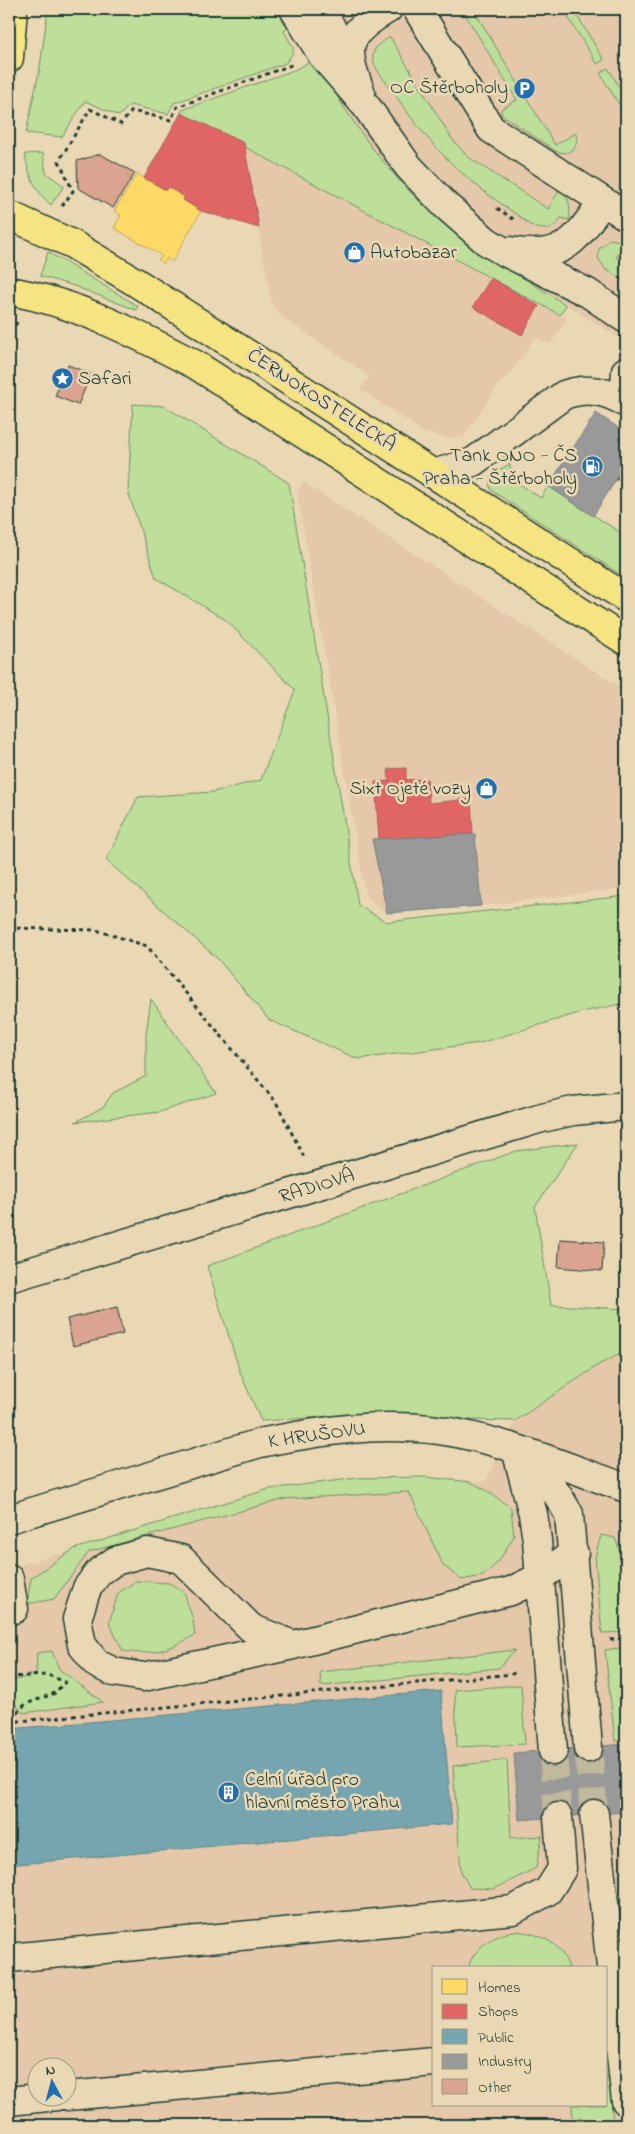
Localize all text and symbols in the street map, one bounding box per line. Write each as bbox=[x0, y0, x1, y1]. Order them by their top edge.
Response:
place label: OC Štěrboholy bbox=[390, 74, 508, 103]
parking icon: OC Štěrboholy bbox=[512, 76, 536, 100]
place label: Autobazar bbox=[370, 239, 458, 268]
shop icon: Autobazar bbox=[342, 241, 366, 265]
street label: ČERNOKOSTELECKÁ bbox=[241, 342, 401, 460]
place label: Safari bbox=[78, 365, 132, 394]
place icon: Safari bbox=[50, 367, 74, 391]
place label: Tank ONO - ČS Praha - Štěrboholy bbox=[423, 442, 577, 494]
fuel station icon: Tank ONO - ČS Praha - Štěrboholy bbox=[581, 455, 605, 479]
place label: Sixt Ojeté vozy bbox=[349, 775, 471, 804]
shop icon: Sixt Ojeté vozy bbox=[475, 777, 499, 801]
street label: RADIOVÁ bbox=[276, 1162, 358, 1212]
street label: K HRUŠOVU bbox=[266, 1415, 368, 1457]
place label: Celní úřad pro hlavní město Prahu bbox=[245, 1766, 400, 1818]
building icon: Celní úřad pro hlavní město Prahu bbox=[217, 1780, 241, 1804]
legend bbox=[432, 1966, 608, 2106]
text: Homes bbox=[478, 1977, 521, 1999]
text: Shops bbox=[478, 2001, 518, 2023]
text: Public bbox=[478, 2027, 514, 2049]
text: Industry bbox=[478, 2051, 532, 2074]
north arrow bbox=[28, 2056, 78, 2106]
text: N bbox=[45, 2060, 57, 2082]
text: Other bbox=[478, 2077, 512, 2099]

